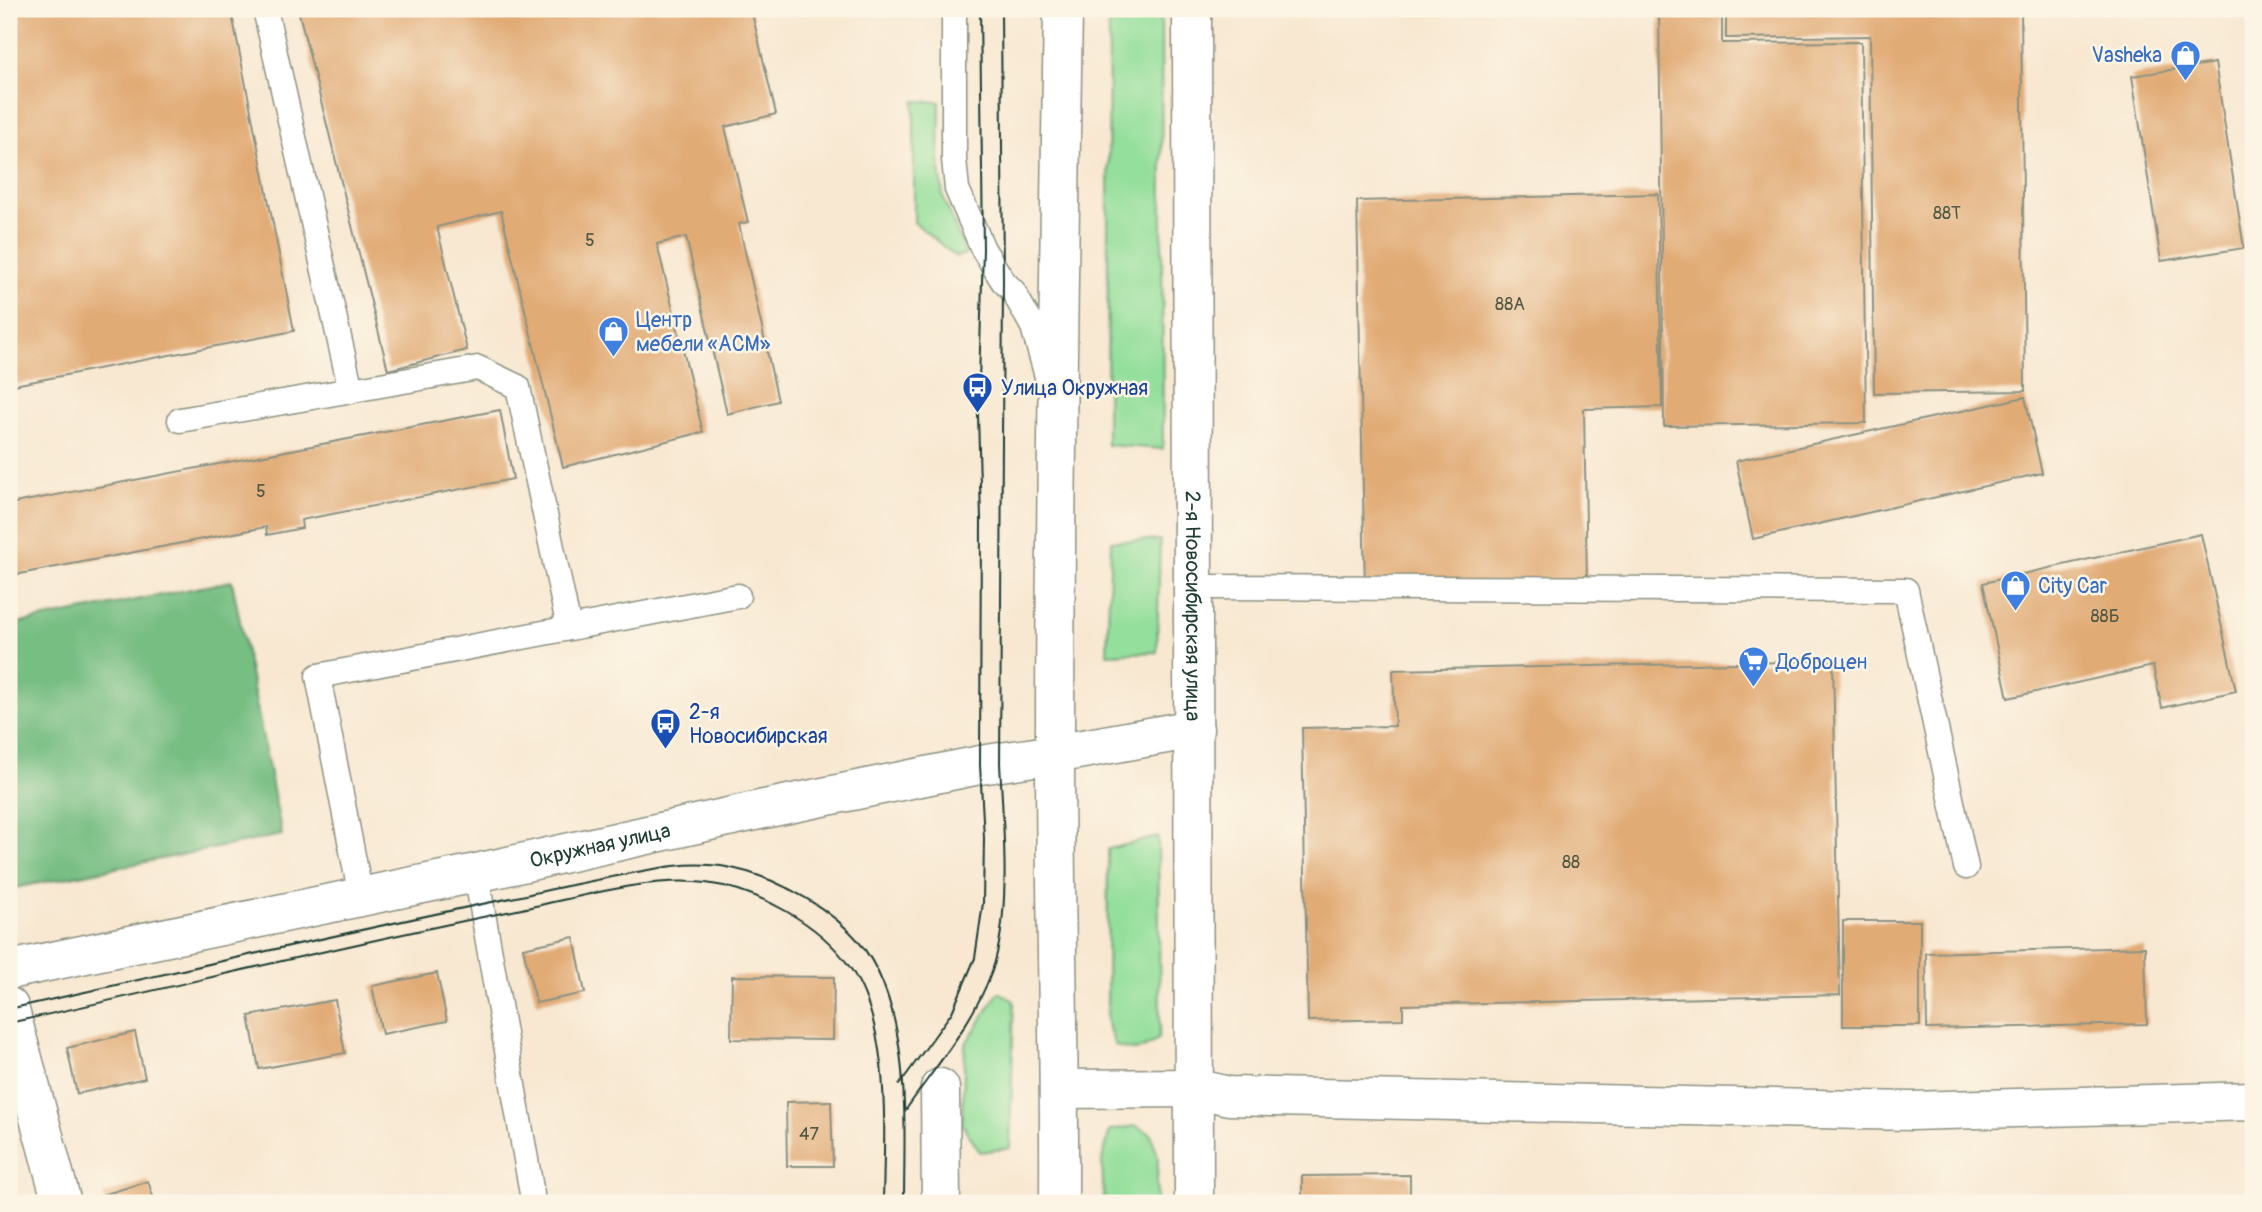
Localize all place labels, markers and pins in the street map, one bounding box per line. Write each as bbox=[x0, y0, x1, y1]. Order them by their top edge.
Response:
shop icon: Vasheka bbox=[2168, 38, 2202, 82]
place label: Vasheka bbox=[2092, 42, 2162, 69]
place label: Центр мебели «АСМ» bbox=[636, 307, 771, 358]
shop icon: Центр мебели «АСМ» bbox=[596, 315, 630, 359]
bus stop icon: Улица Окружная bbox=[961, 371, 995, 415]
place label: Улица Окружная bbox=[1001, 375, 1148, 402]
shop icon: City Car bbox=[1998, 569, 2032, 613]
place label: City Car bbox=[2038, 573, 2107, 600]
supermarket icon: Доброцен bbox=[1736, 645, 1770, 689]
place label: Доброцен bbox=[1775, 649, 1867, 676]
place label: 2-я Новосибирская bbox=[689, 699, 828, 750]
bus stop icon: 2-я Новосибирская bbox=[649, 707, 683, 751]

